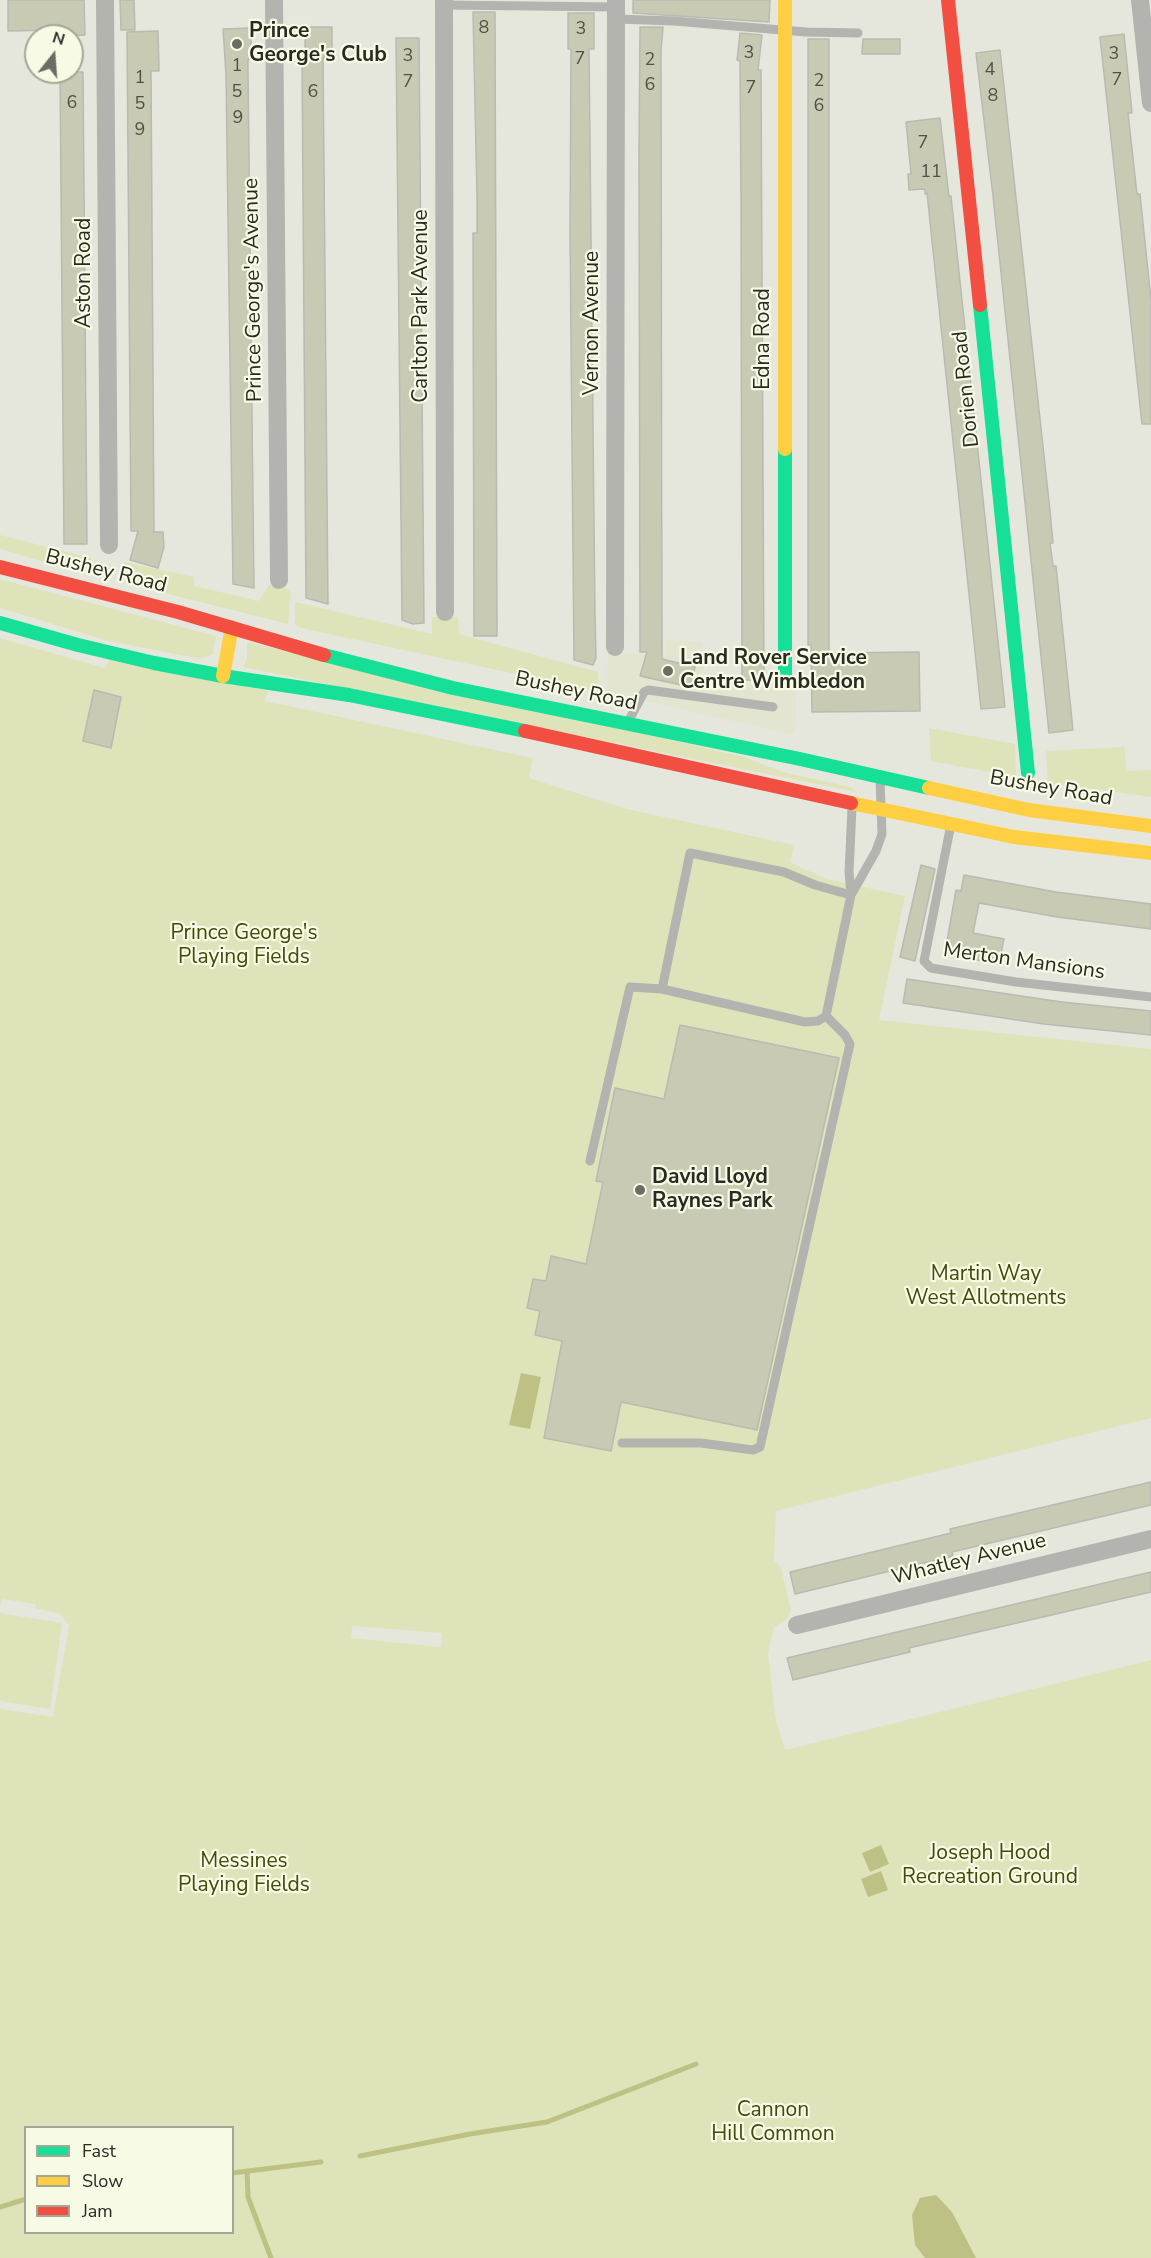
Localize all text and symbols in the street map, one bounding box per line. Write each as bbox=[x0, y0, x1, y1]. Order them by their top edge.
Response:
house number: 8 bbox=[479, 18, 489, 40]
place label: Prince George's Club bbox=[249, 19, 387, 69]
house number: 3 bbox=[576, 19, 586, 41]
north arrow bbox=[24, 24, 84, 84]
text: N bbox=[50, 26, 68, 51]
marker: Prince George's Club bbox=[230, 37, 244, 51]
house number: 3 bbox=[744, 43, 754, 65]
house number: 3 bbox=[1109, 44, 1119, 66]
house number: 3 bbox=[403, 46, 413, 68]
house number: 7 bbox=[575, 49, 585, 71]
house number: 2 bbox=[645, 50, 655, 72]
house number: 1 bbox=[232, 56, 242, 78]
house number: 4 bbox=[985, 60, 995, 82]
house number: 1 bbox=[135, 68, 145, 90]
house number: 7 bbox=[1112, 70, 1122, 92]
house number: 2 bbox=[814, 71, 824, 93]
house number: 7 bbox=[403, 72, 413, 94]
house number: 6 bbox=[645, 75, 655, 97]
house number: 7 bbox=[746, 78, 756, 100]
house number: 5 bbox=[232, 82, 242, 104]
house number: 6 bbox=[308, 82, 318, 104]
house number: 8 bbox=[988, 86, 998, 108]
house number: 6 bbox=[67, 93, 77, 115]
house number: 5 bbox=[135, 94, 145, 116]
house number: 6 bbox=[814, 96, 824, 118]
house number: 9 bbox=[233, 108, 243, 130]
house number: 9 bbox=[135, 120, 145, 142]
house number: 7 bbox=[918, 133, 928, 155]
house number: 11 bbox=[920, 162, 942, 184]
street label: Prince George's Avenue bbox=[239, 178, 269, 402]
street label: Carlton Park Avenue bbox=[409, 209, 435, 403]
street label: Aston Road bbox=[72, 218, 98, 328]
street label: Vernon Avenue bbox=[580, 251, 606, 395]
street label: Edna Road bbox=[751, 288, 777, 390]
street label: Dorien Road bbox=[948, 330, 986, 448]
street label: Bushey Road bbox=[43, 545, 169, 599]
place label: Land Rover Service Centre Wimbledon bbox=[680, 646, 867, 696]
marker: Land Rover Service Centre Wimbledon bbox=[661, 664, 675, 678]
street label: Bushey Road bbox=[513, 667, 639, 717]
street label: Bushey Road bbox=[988, 766, 1114, 812]
park label: Prince George's Playing Fields bbox=[170, 921, 318, 971]
street label: Merton Mansions bbox=[941, 938, 1107, 986]
place label: David Lloyd Raynes Park bbox=[652, 1165, 772, 1215]
marker: David Lloyd Raynes Park bbox=[633, 1183, 647, 1197]
park label: Martin Way West Allotments bbox=[906, 1262, 1066, 1312]
street label: Whatley Avenue bbox=[889, 1529, 1049, 1591]
park label: Joseph Hood Recreation Ground bbox=[902, 1841, 1078, 1891]
park label: Messines Playing Fields bbox=[178, 1849, 310, 1899]
park label: Cannon Hill Common bbox=[711, 2098, 835, 2148]
legend bbox=[24, 2126, 234, 2234]
text: Fast bbox=[82, 2139, 116, 2163]
text: Slow bbox=[82, 2169, 123, 2193]
text: Jam bbox=[82, 2199, 113, 2223]

